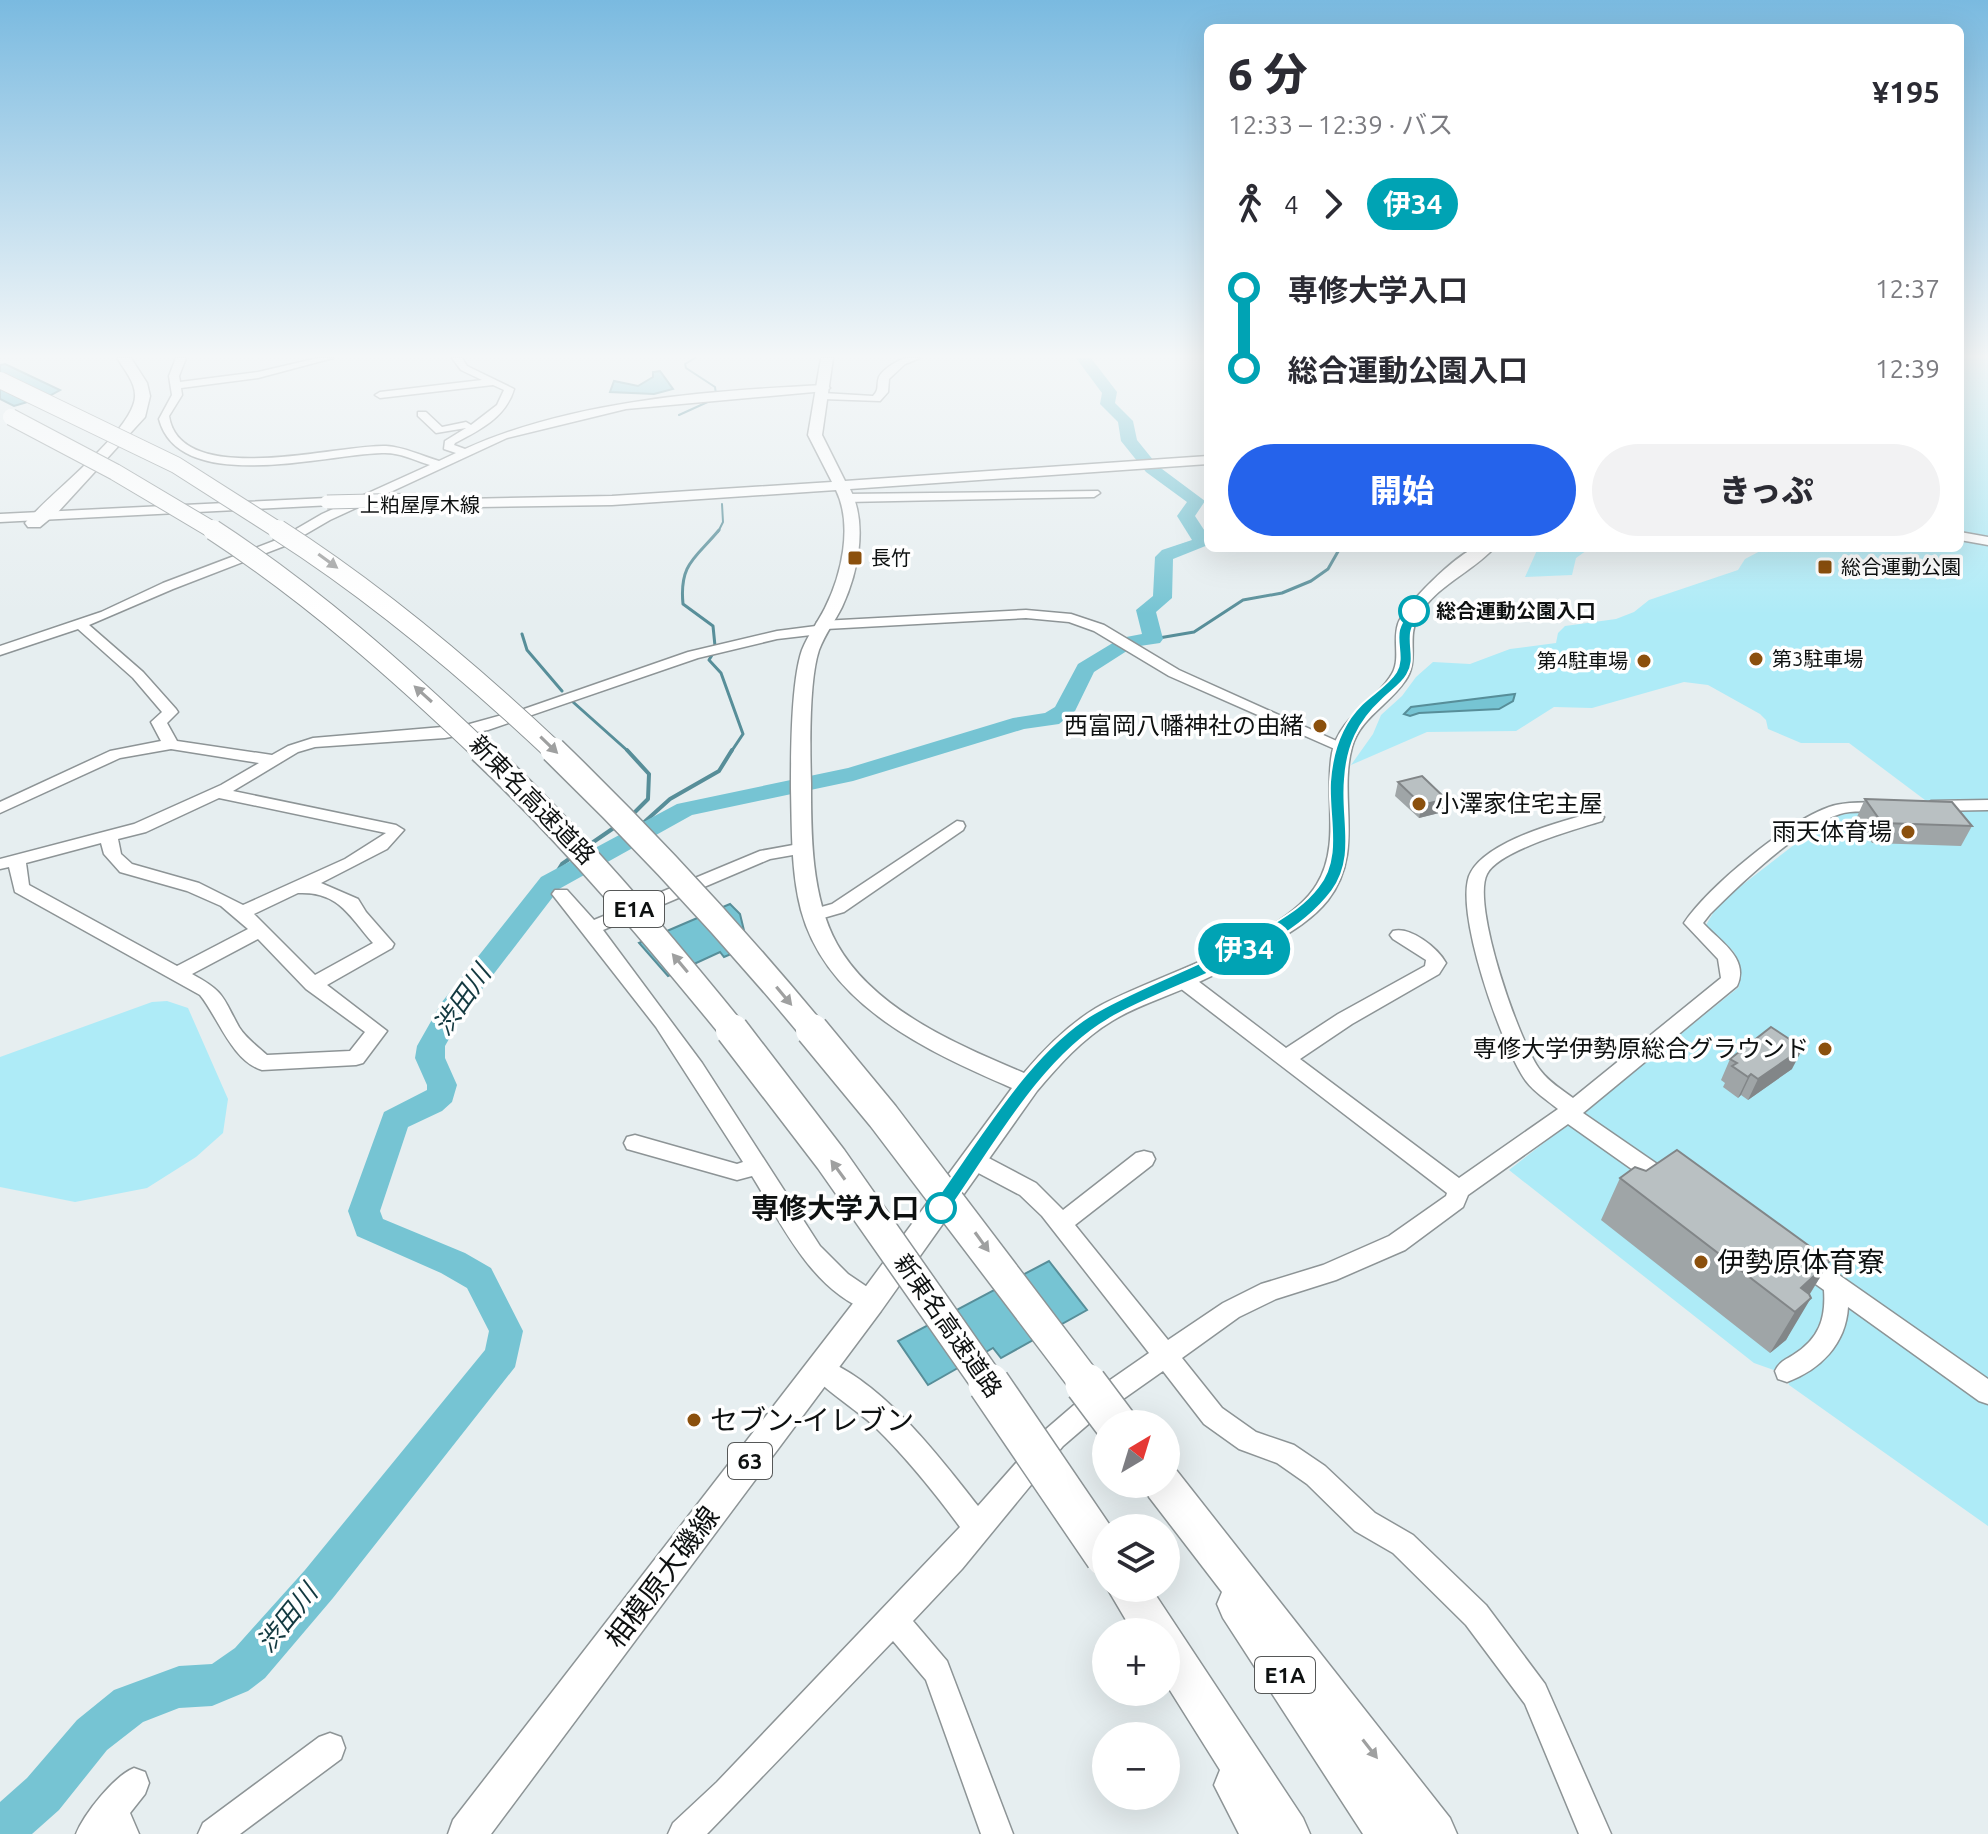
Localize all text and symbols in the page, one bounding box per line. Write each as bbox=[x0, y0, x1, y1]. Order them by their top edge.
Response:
text: 6 分 bbox=[1228, 49, 1307, 98]
text: ¥195 bbox=[1872, 75, 1940, 109]
text: 12:33 – 12:39 · バス bbox=[1228, 110, 1453, 139]
icon: walk bbox=[1228, 182, 1272, 226]
icon: forward bbox=[1311, 182, 1355, 226]
text: 伊34 bbox=[1383, 188, 1442, 219]
text: 4 bbox=[1284, 190, 1299, 219]
text: 専修大学入口 bbox=[1288, 273, 1468, 307]
text: 12:37 bbox=[1875, 274, 1940, 303]
text: 総合運動公園入口 bbox=[1288, 353, 1528, 387]
text: 12:39 bbox=[1875, 354, 1940, 383]
button: 開始 bbox=[1228, 444, 1576, 536]
button: きっぷ bbox=[1592, 444, 1940, 536]
street label: 上粕屋厚木線 bbox=[360, 493, 480, 516]
place label: 長竹 bbox=[871, 546, 911, 569]
marker: 長竹 bbox=[846, 549, 864, 567]
one-way arrow bbox=[317, 553, 338, 569]
place label: 総合運動公園 bbox=[1841, 555, 1961, 578]
marker: 総合運動公園 bbox=[1816, 558, 1834, 576]
marker: 総合運動公園入口 bbox=[1399, 596, 1429, 626]
place label: 総合運動公園入口 bbox=[1436, 599, 1596, 622]
place label: 第3駐車場 bbox=[1772, 647, 1863, 670]
place label: 第4駐車場 bbox=[1537, 649, 1628, 672]
marker: 第3駐車場 bbox=[1747, 650, 1765, 668]
marker: 第4駐車場 bbox=[1635, 652, 1653, 670]
one-way arrow bbox=[414, 686, 433, 704]
place label: 西富岡八幡神社の由緒 bbox=[1064, 712, 1304, 739]
marker: 西富岡八幡神社の由緒 bbox=[1311, 717, 1329, 735]
street label: 新東名高速道路 bbox=[464, 730, 600, 869]
one-way arrow bbox=[539, 735, 558, 753]
place label: 小澤家住宅主屋 bbox=[1435, 790, 1603, 817]
marker: 小澤家住宅主屋 bbox=[1410, 795, 1428, 813]
place label: 雨天体育場 bbox=[1772, 818, 1892, 845]
marker: 雨天体育場 bbox=[1899, 823, 1917, 841]
road number: E1A bbox=[604, 891, 664, 927]
line badge: 伊34 bbox=[1198, 923, 1290, 975]
text: 伊34 bbox=[1214, 933, 1274, 964]
one-way arrow bbox=[672, 954, 689, 974]
water label: 渋田川 bbox=[427, 957, 498, 1040]
one-way arrow bbox=[775, 985, 792, 1005]
place label: 専修大学伊勢原総合グラウンド bbox=[1473, 1035, 1809, 1062]
marker: 専修大学伊勢原総合グラウンド bbox=[1816, 1040, 1834, 1058]
one-way arrow bbox=[830, 1159, 846, 1180]
place label: 専修大学入口 bbox=[751, 1192, 919, 1223]
marker: 専修大学入口 bbox=[926, 1193, 956, 1223]
one-way arrow bbox=[974, 1232, 989, 1253]
place label: 伊勢原体育寮 bbox=[1717, 1246, 1885, 1277]
street label: 新東名高速道路 bbox=[889, 1249, 1008, 1402]
marker: 伊勢原体育寮 bbox=[1692, 1253, 1710, 1271]
place label: セブン-イレブン bbox=[710, 1404, 914, 1435]
north arrow bbox=[1092, 1410, 1180, 1498]
map controls bbox=[1092, 1410, 1180, 1810]
marker: セブン-イレブン bbox=[685, 1411, 703, 1429]
road number: 63 bbox=[728, 1443, 772, 1479]
street label: 相模原大磯線 bbox=[599, 1500, 725, 1653]
button: layers bbox=[1092, 1514, 1180, 1602]
water label: 渋田川 bbox=[251, 1576, 324, 1657]
button: + bbox=[1092, 1618, 1180, 1706]
road number: E1A bbox=[1255, 1657, 1315, 1693]
button: − bbox=[1092, 1722, 1180, 1810]
one-way arrow bbox=[1361, 1739, 1378, 1759]

